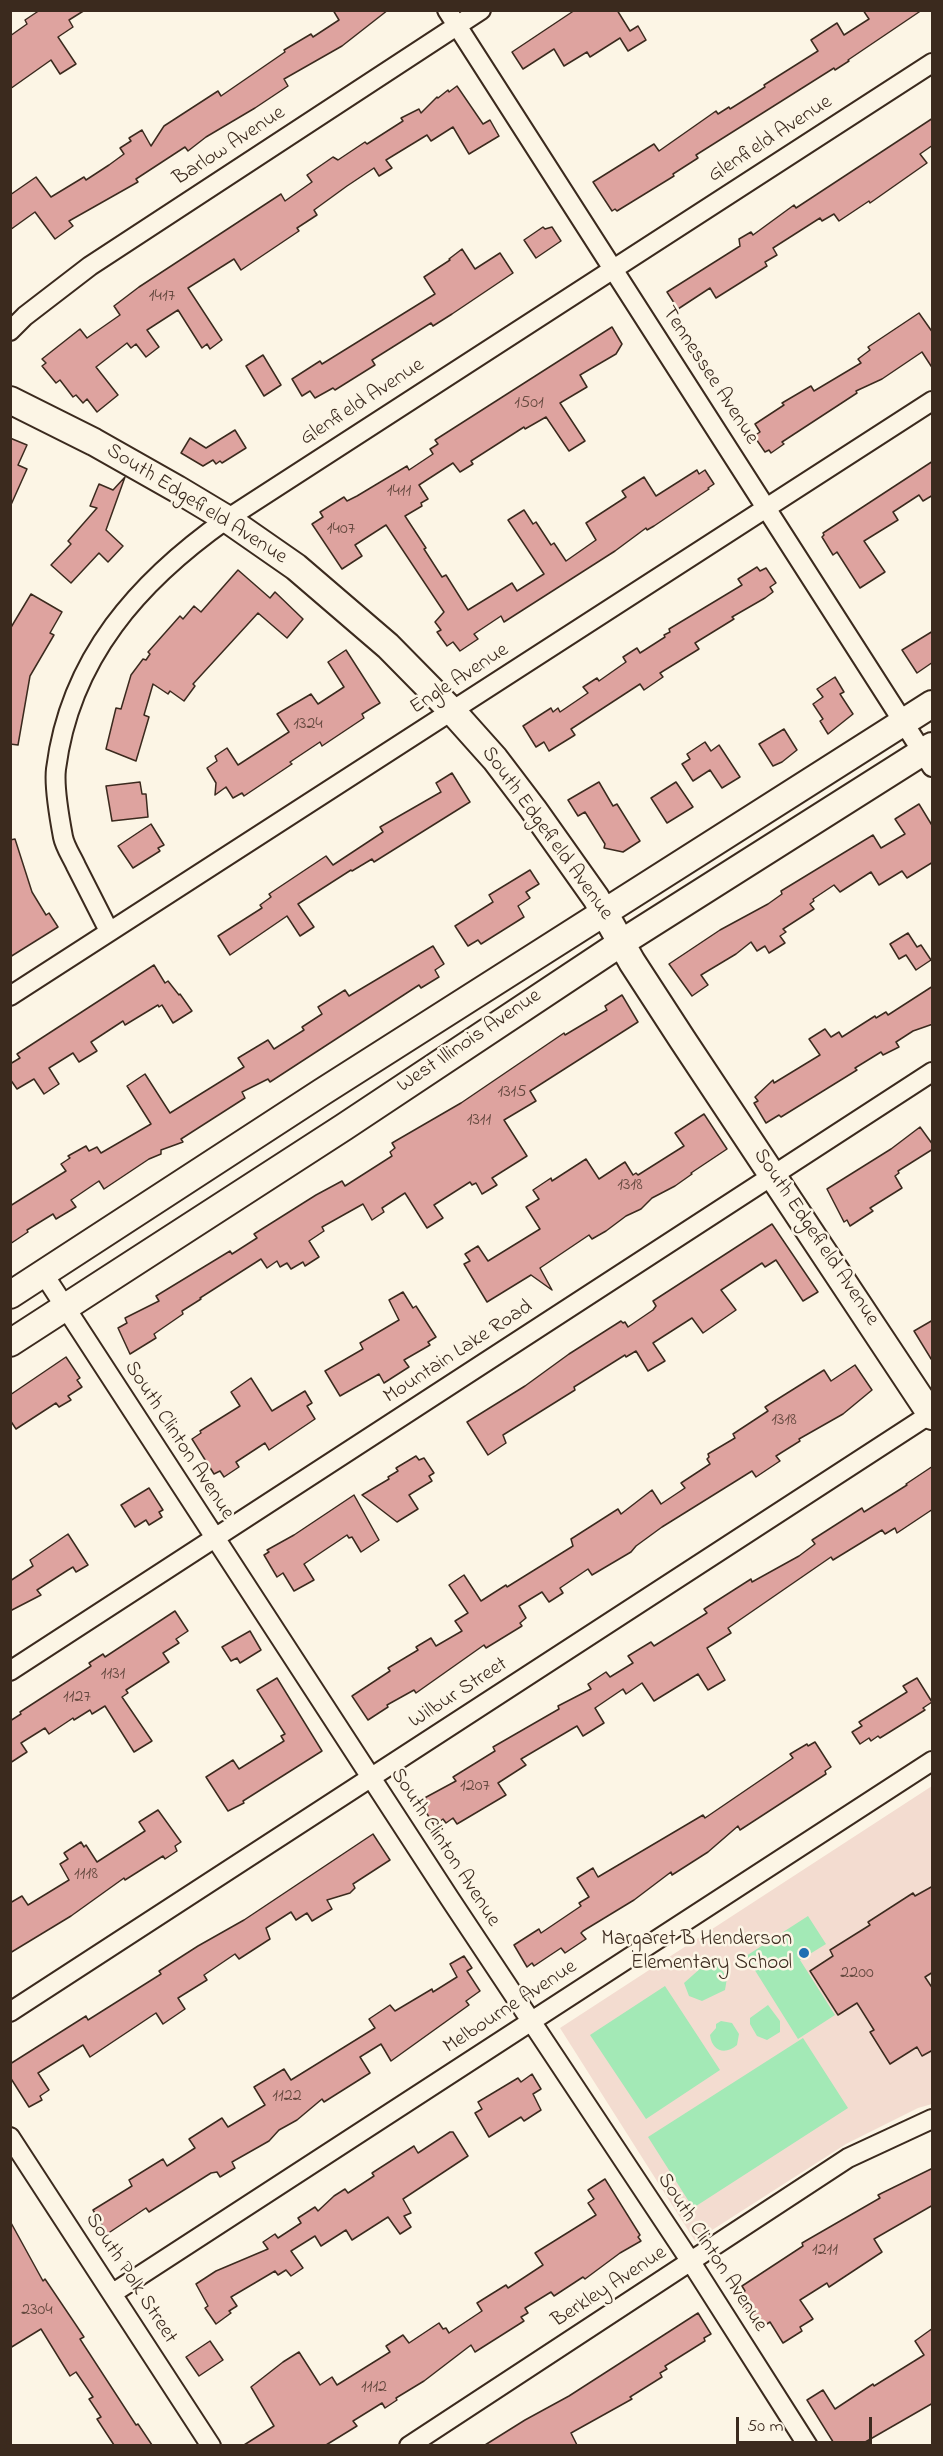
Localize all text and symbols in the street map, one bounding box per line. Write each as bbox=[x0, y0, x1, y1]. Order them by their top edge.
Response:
street label: Glenfield Avenue bbox=[704, 91, 838, 189]
street label: Barlow Avenue bbox=[169, 102, 291, 192]
house number: 1417 bbox=[149, 286, 175, 308]
street label: Tennessee Avenue bbox=[655, 302, 763, 450]
street label: Glenfield Avenue bbox=[296, 354, 430, 452]
house number: 1501 bbox=[514, 393, 544, 415]
street label: South Edgefield Avenue bbox=[101, 439, 291, 571]
house number: 1411 bbox=[387, 481, 411, 503]
house number: 1407 bbox=[327, 519, 355, 541]
street label: Engle Avenue bbox=[406, 639, 514, 721]
house number: 1324 bbox=[293, 714, 323, 736]
street label: South Edgefield Avenue bbox=[475, 742, 617, 926]
street label: West Illinois Avenue bbox=[393, 985, 547, 1099]
house number: 1315 bbox=[497, 1082, 527, 1104]
house number: 1311 bbox=[467, 1110, 491, 1132]
street label: South Edgefield Avenue bbox=[746, 1145, 884, 1331]
house number: 1318 bbox=[617, 1175, 643, 1197]
street label: Mountain Lake Road bbox=[380, 1295, 538, 1411]
street label: South Clinton Avenue bbox=[117, 1357, 239, 1525]
house number: 1318 bbox=[771, 1410, 797, 1432]
street label: Wilbur Street bbox=[405, 1653, 513, 1735]
house number: 1131 bbox=[101, 1664, 125, 1686]
house number: 1127 bbox=[63, 1687, 91, 1709]
street label: South Clinton Avenue bbox=[383, 1764, 505, 1932]
house number: 1207 bbox=[460, 1776, 490, 1798]
house number: 1118 bbox=[74, 1864, 98, 1886]
place label: Margaret B Henderson Elementary School bbox=[601, 1928, 792, 1978]
marker: Margaret B Henderson Elementary School bbox=[797, 1946, 811, 1960]
street label: Melbourne Avenue bbox=[440, 1956, 582, 2060]
house number: 2200 bbox=[840, 1963, 874, 1985]
house number: 1122 bbox=[272, 2086, 302, 2108]
street label: South Clinton Avenue bbox=[650, 2169, 772, 2337]
street label: South Polk Street bbox=[78, 2209, 182, 2349]
house number: 1211 bbox=[812, 2240, 838, 2262]
street label: Berkley Avenue bbox=[548, 2242, 672, 2334]
house number: 2304 bbox=[21, 2300, 53, 2322]
house number: 1112 bbox=[361, 2377, 387, 2399]
scale bar bbox=[739, 2405, 876, 2443]
text: 50 m bbox=[747, 2414, 784, 2440]

